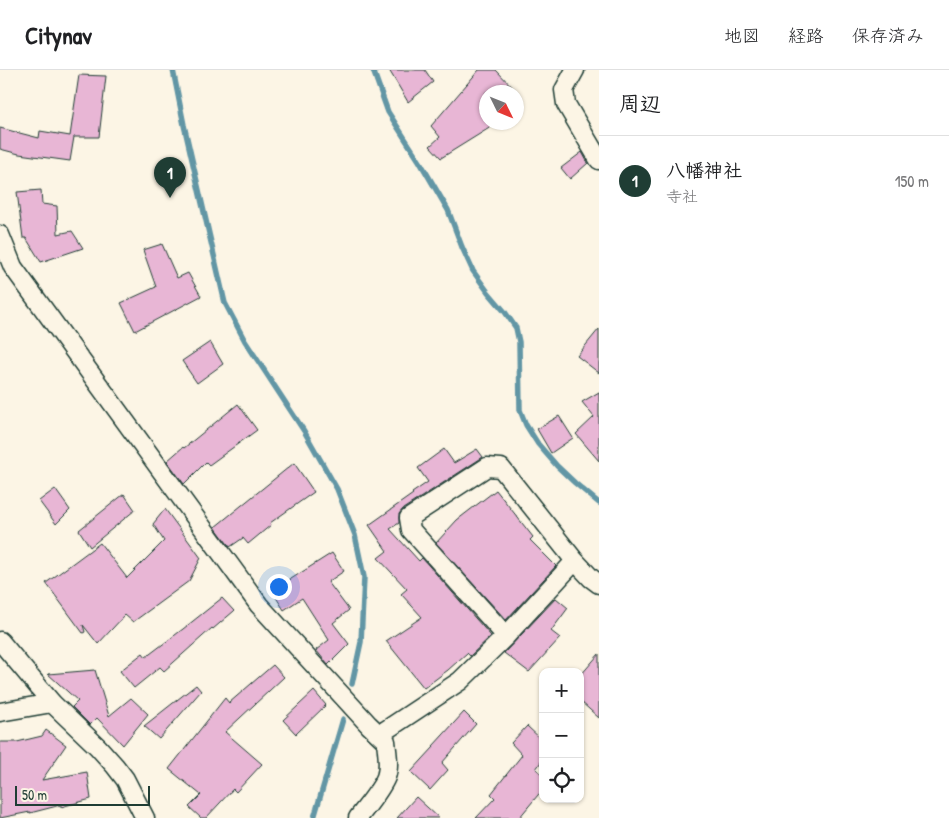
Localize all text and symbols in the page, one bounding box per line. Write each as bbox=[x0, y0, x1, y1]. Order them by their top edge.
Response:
text: Citynav bbox=[25, 19, 92, 51]
text: 地図 bbox=[724, 23, 760, 48]
text: 経路 bbox=[788, 23, 824, 48]
text: 保存済み bbox=[852, 23, 924, 48]
north arrow bbox=[479, 85, 524, 130]
text: 周辺 bbox=[619, 89, 661, 118]
pin: 1 bbox=[154, 157, 186, 198]
text: 八幡神社 bbox=[666, 157, 742, 183]
text: 1 bbox=[632, 170, 638, 192]
text: 150 m bbox=[895, 170, 929, 192]
text: 寺社 bbox=[666, 185, 698, 207]
your location bbox=[266, 574, 292, 600]
map controls bbox=[539, 668, 584, 803]
button: + bbox=[539, 668, 584, 713]
button: − bbox=[539, 713, 584, 758]
button: locate bbox=[539, 758, 584, 803]
scale bar bbox=[15, 783, 150, 806]
text: 50 m bbox=[22, 785, 47, 804]

